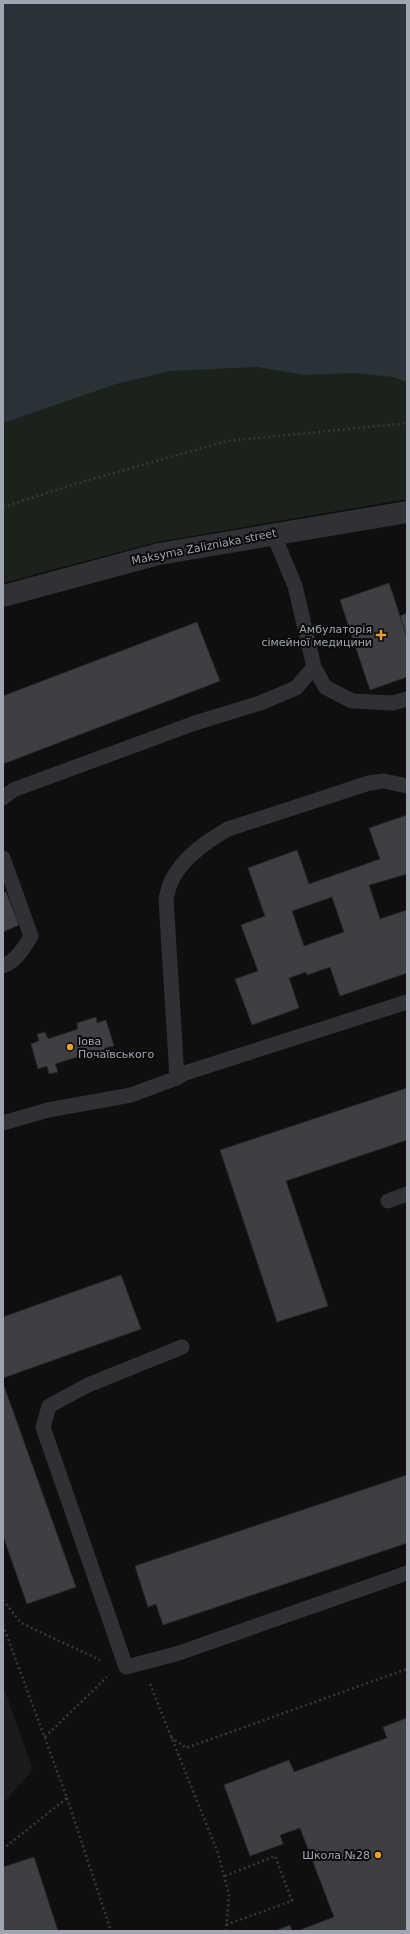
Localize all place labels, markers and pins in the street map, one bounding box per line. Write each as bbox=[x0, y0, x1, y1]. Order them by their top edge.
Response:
place label: Амбулаторія сімейної медицини bbox=[261, 623, 372, 649]
marker: Амбулаторія сімейної медицини bbox=[375, 629, 387, 641]
place label: Іова Почаївського bbox=[78, 1035, 154, 1061]
marker: Іова Почаївського bbox=[65, 1042, 75, 1052]
place label: Школа №28 bbox=[302, 1849, 370, 1862]
marker: Школа №28 bbox=[373, 1850, 383, 1860]

